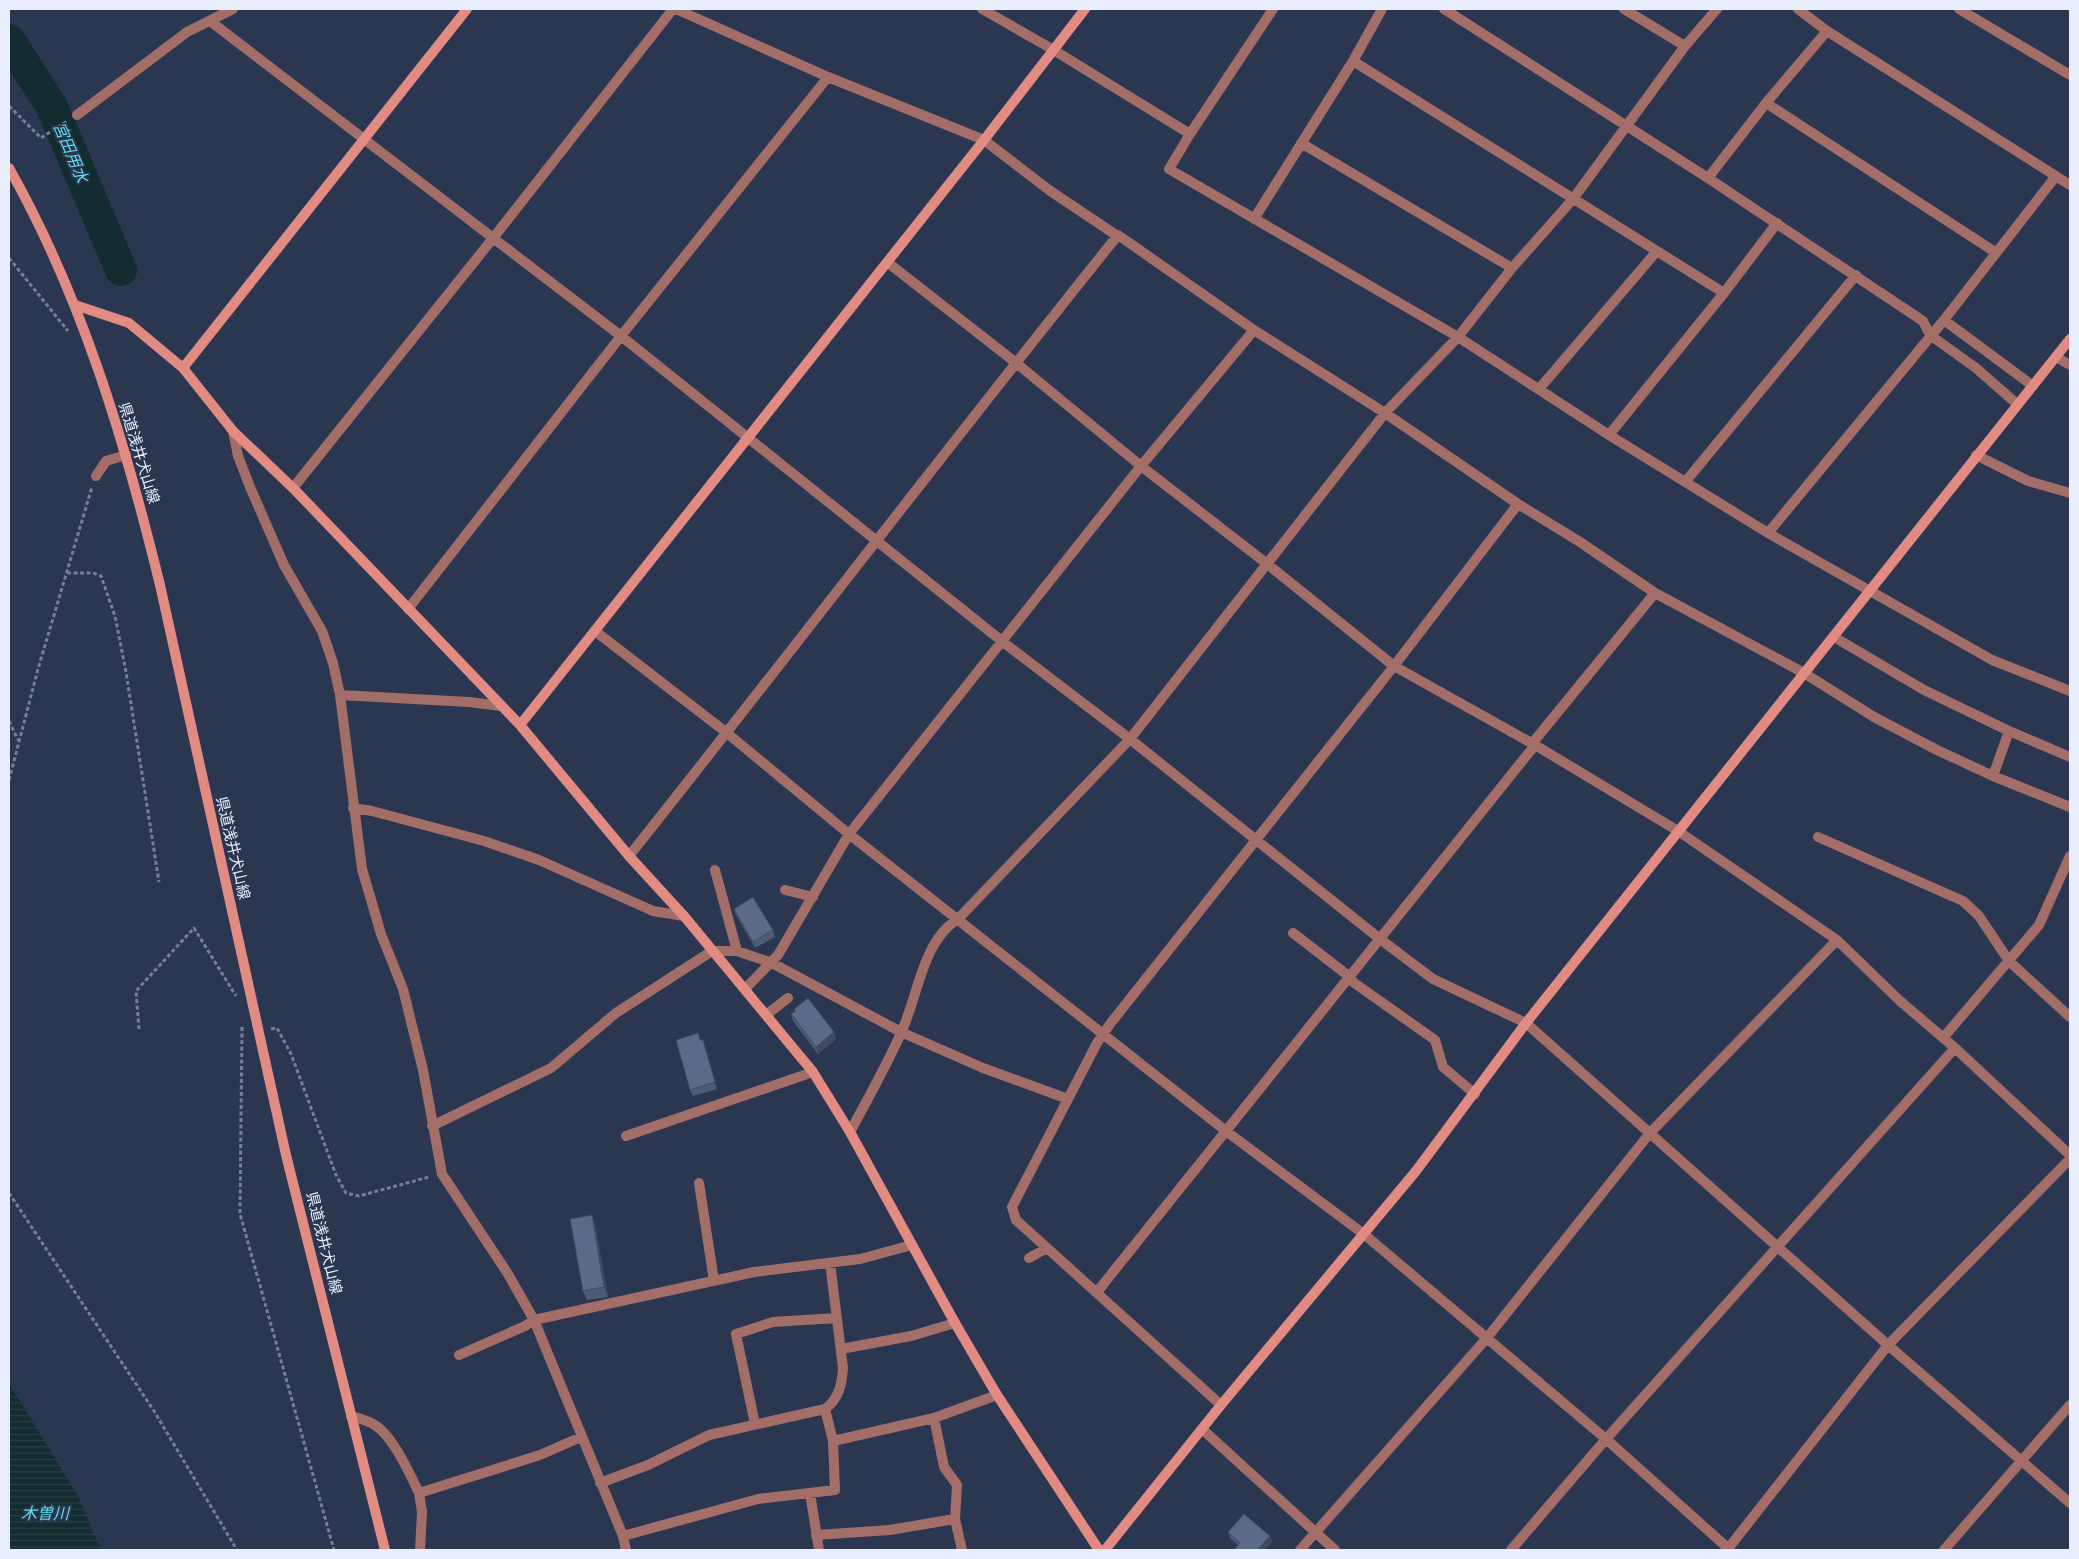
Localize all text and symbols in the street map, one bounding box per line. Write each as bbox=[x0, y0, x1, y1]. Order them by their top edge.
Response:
water label: 宮田用水 bbox=[49, 119, 93, 187]
street label: 県道浅井犬山線 bbox=[115, 400, 163, 506]
street label: 県道浅井犬山線 bbox=[212, 795, 254, 901]
street label: 県道浅井犬山線 bbox=[303, 1190, 345, 1296]
water label: 木曽川 bbox=[21, 1504, 71, 1523]

